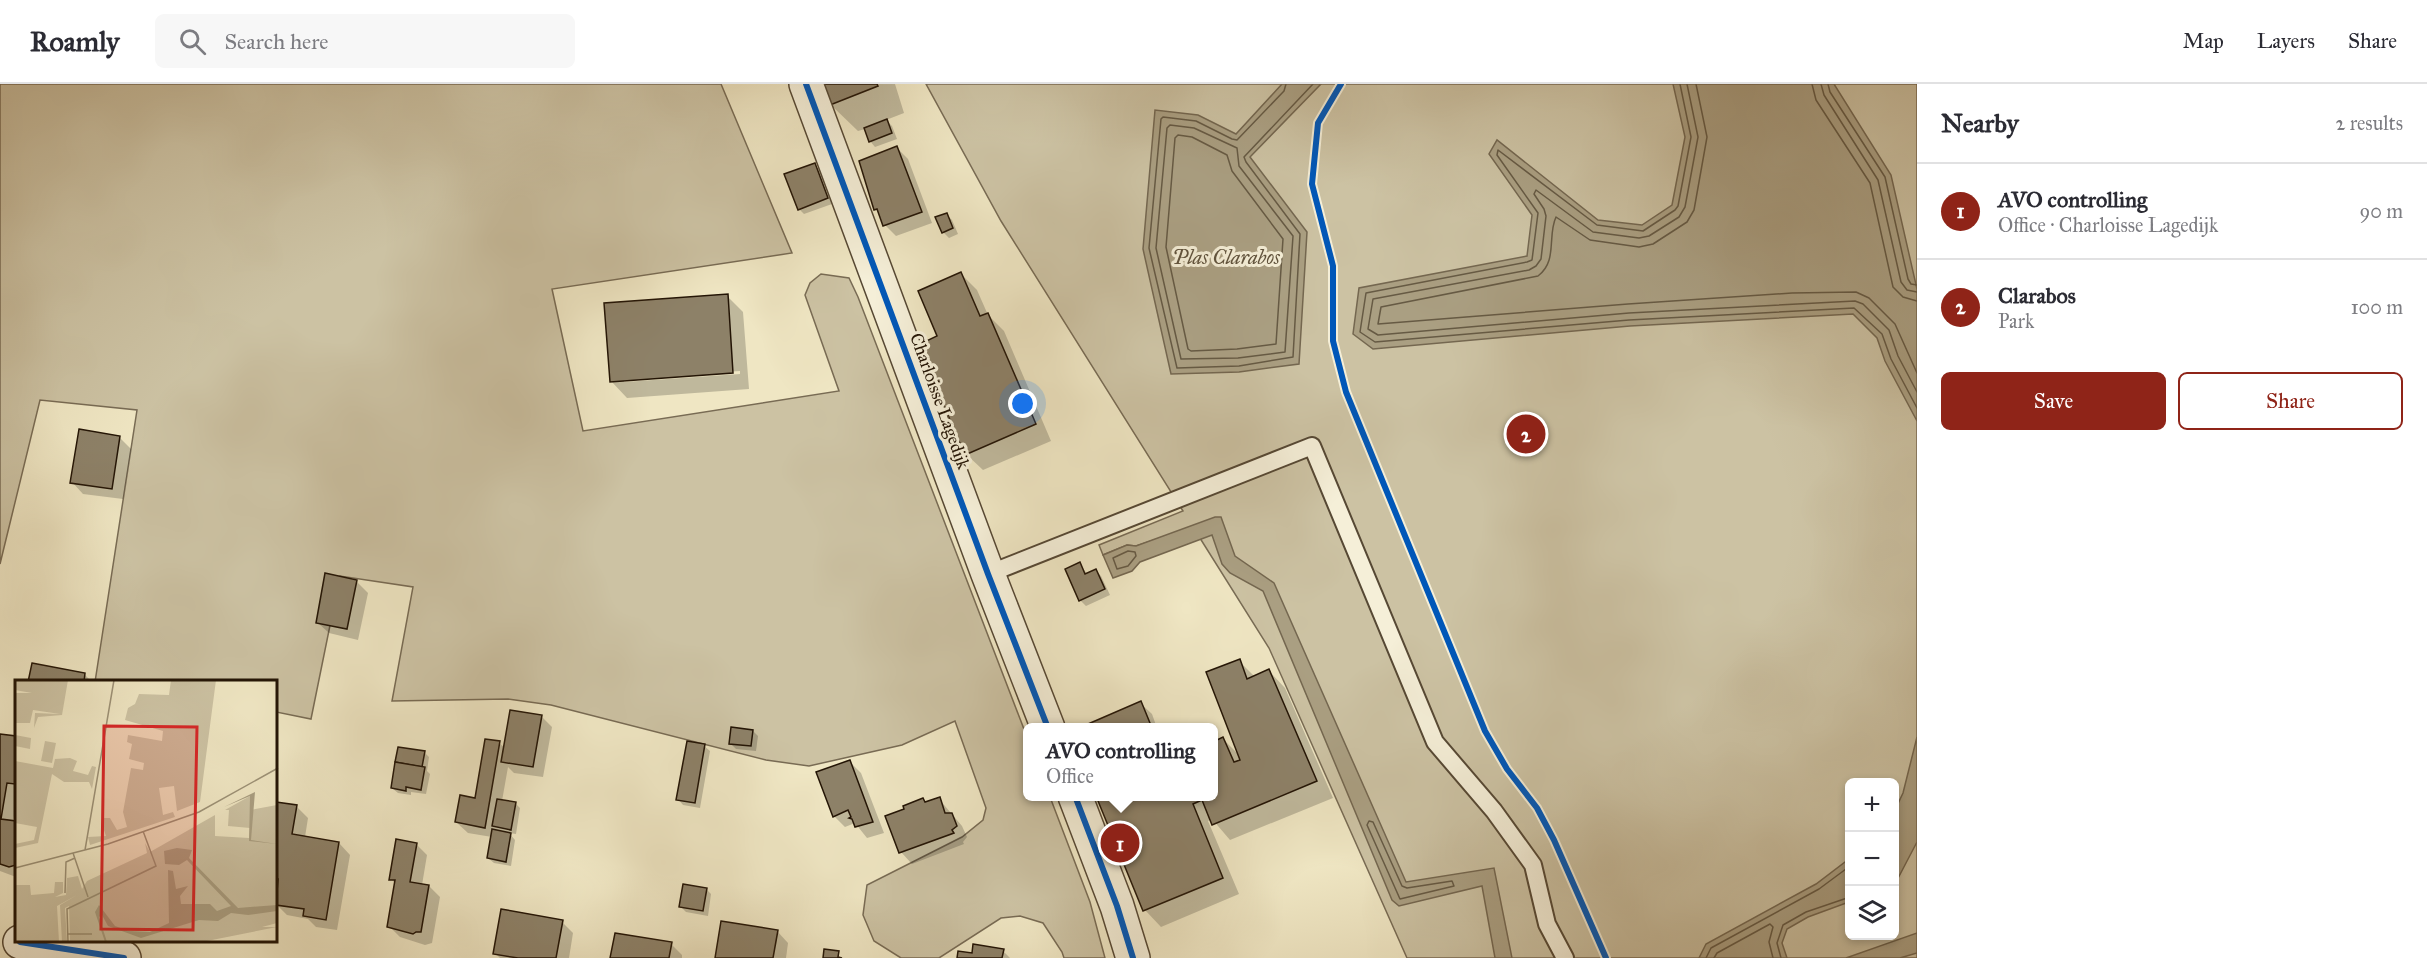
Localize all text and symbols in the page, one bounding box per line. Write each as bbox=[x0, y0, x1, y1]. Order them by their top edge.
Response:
search box bbox=[155, 14, 575, 68]
text: Roamly bbox=[30, 24, 119, 59]
icon: search bbox=[176, 25, 209, 58]
text: Search here bbox=[224, 28, 328, 55]
text: Map bbox=[2183, 28, 2224, 54]
text: Layers bbox=[2257, 28, 2315, 54]
text: Share bbox=[2348, 28, 2397, 54]
text: Nearby bbox=[1941, 107, 2019, 139]
text: 2 results bbox=[2335, 111, 2403, 135]
text: AVO controlling bbox=[1998, 186, 2147, 213]
text: 1 bbox=[1957, 199, 1964, 223]
text: 90 m bbox=[2360, 199, 2403, 223]
text: Office · Charloisse Lagedijk bbox=[1998, 213, 2218, 237]
water label: Plas Clarabos bbox=[1172, 245, 1281, 269]
text: Clarabos bbox=[1998, 282, 2076, 309]
text: 2 bbox=[1956, 295, 1965, 319]
text: 100 m bbox=[2351, 295, 2403, 319]
text: Park bbox=[1998, 309, 2034, 333]
street label: Charloisse Lagedijk bbox=[904, 330, 975, 473]
button: Save bbox=[1941, 372, 2166, 430]
button: Share bbox=[2178, 372, 2403, 430]
your location bbox=[1008, 389, 1037, 418]
pin: 2 bbox=[1506, 412, 1546, 456]
inset map bbox=[15, 680, 278, 943]
popup bbox=[1023, 723, 1218, 801]
text: AVO controlling bbox=[1046, 737, 1195, 764]
text: Office bbox=[1046, 764, 1094, 788]
map controls bbox=[1845, 778, 1899, 940]
button: + bbox=[1845, 778, 1899, 832]
pin: 1 bbox=[1100, 820, 1140, 866]
button: − bbox=[1845, 832, 1899, 886]
button: layers bbox=[1845, 886, 1899, 940]

